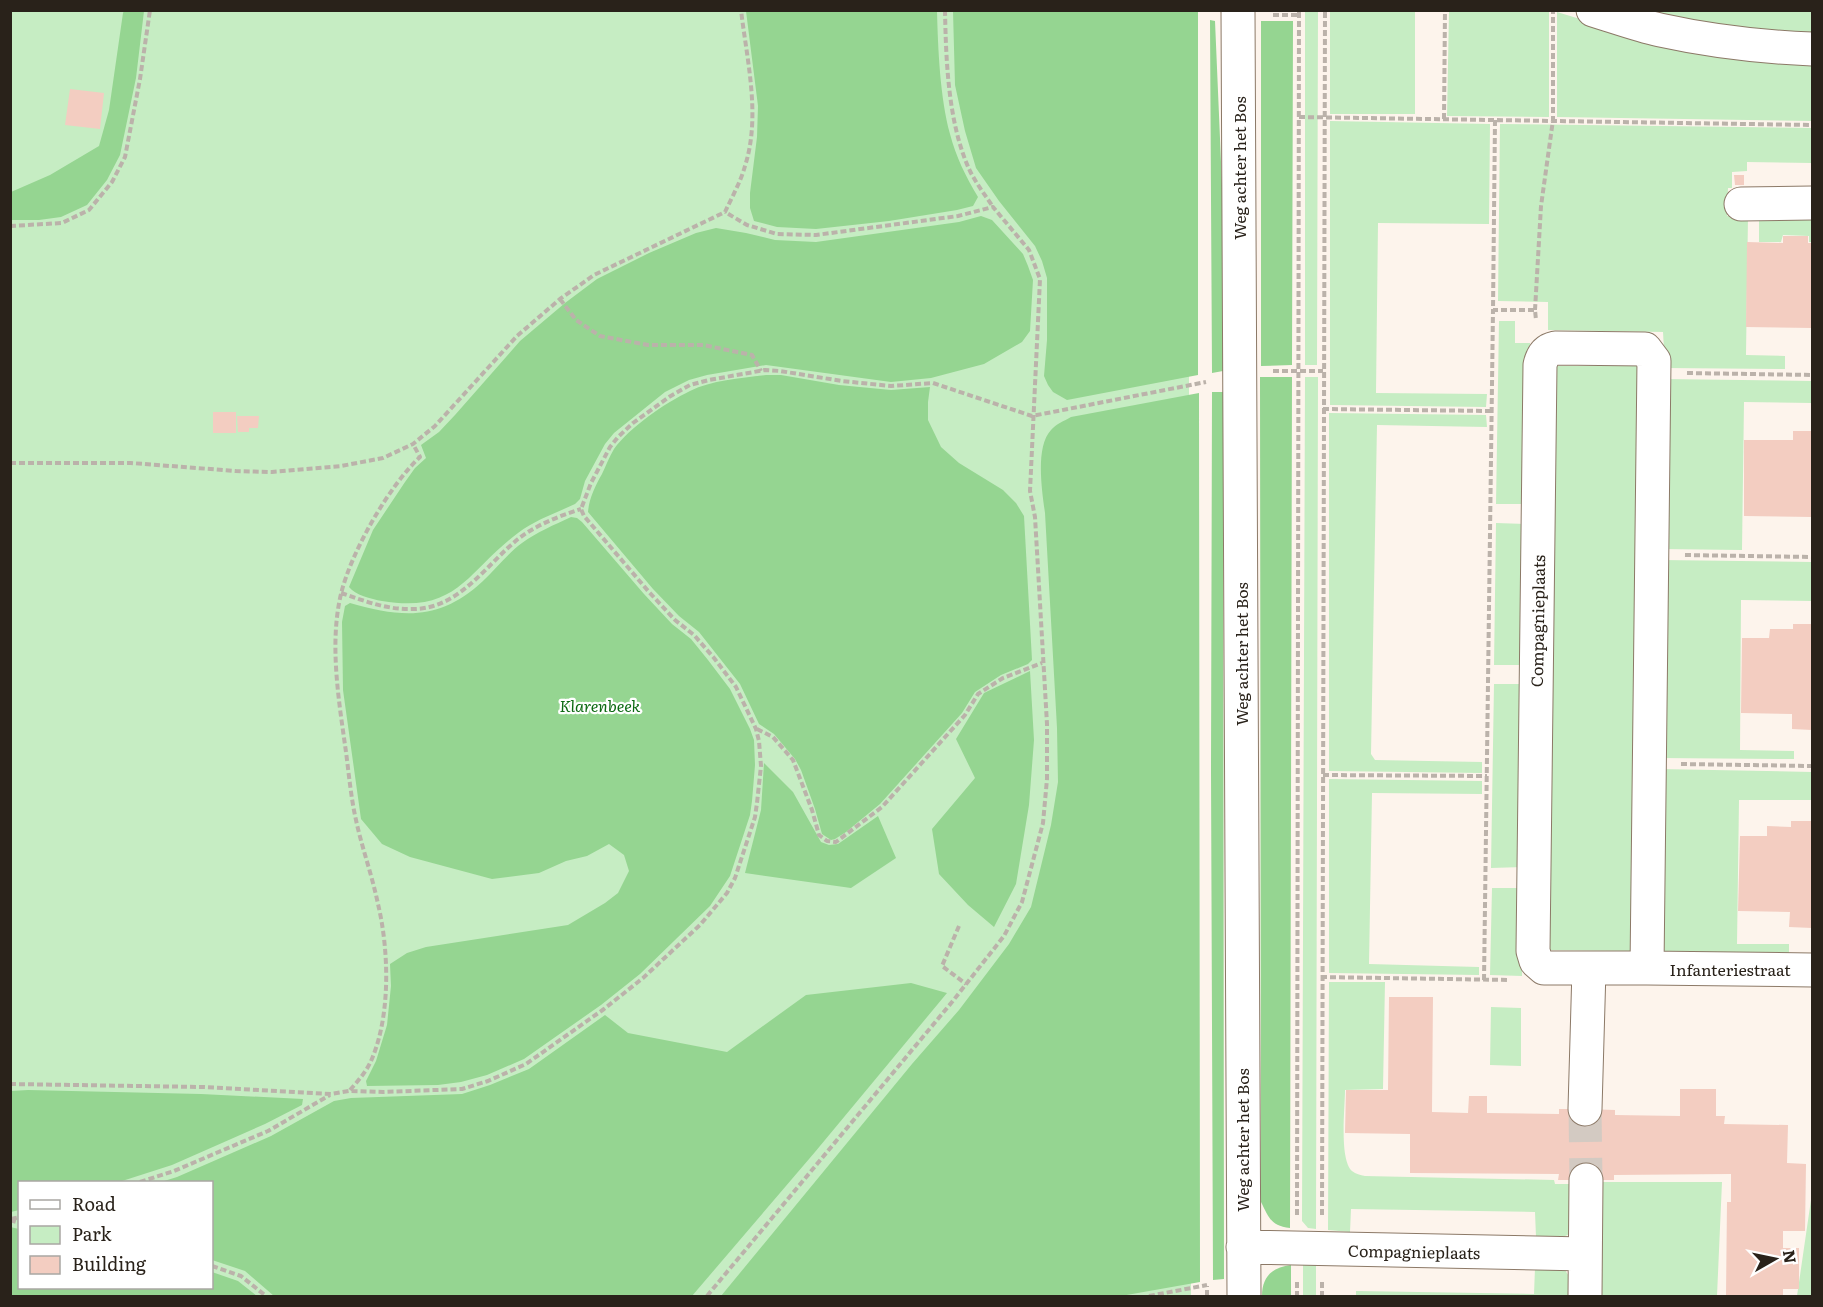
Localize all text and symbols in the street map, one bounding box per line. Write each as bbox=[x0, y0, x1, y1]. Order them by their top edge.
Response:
street label: Weg achter het Bos bbox=[1227, 96, 1251, 240]
street label: Compagnieplaats bbox=[1524, 555, 1550, 687]
street label: Weg achter het Bos bbox=[1229, 582, 1253, 726]
park label: Klarenbeek bbox=[560, 693, 641, 717]
street label: Infanteriestraat bbox=[1669, 957, 1791, 981]
street label: Weg achter het Bos bbox=[1230, 1068, 1254, 1212]
legend bbox=[18, 1181, 213, 1289]
text: Road bbox=[72, 1190, 116, 1217]
text: Park bbox=[72, 1220, 113, 1247]
north arrow bbox=[1745, 1229, 1805, 1289]
street label: Compagnieplaats bbox=[1348, 1238, 1480, 1264]
text: N bbox=[1778, 1248, 1804, 1265]
text: Building bbox=[72, 1250, 147, 1277]

